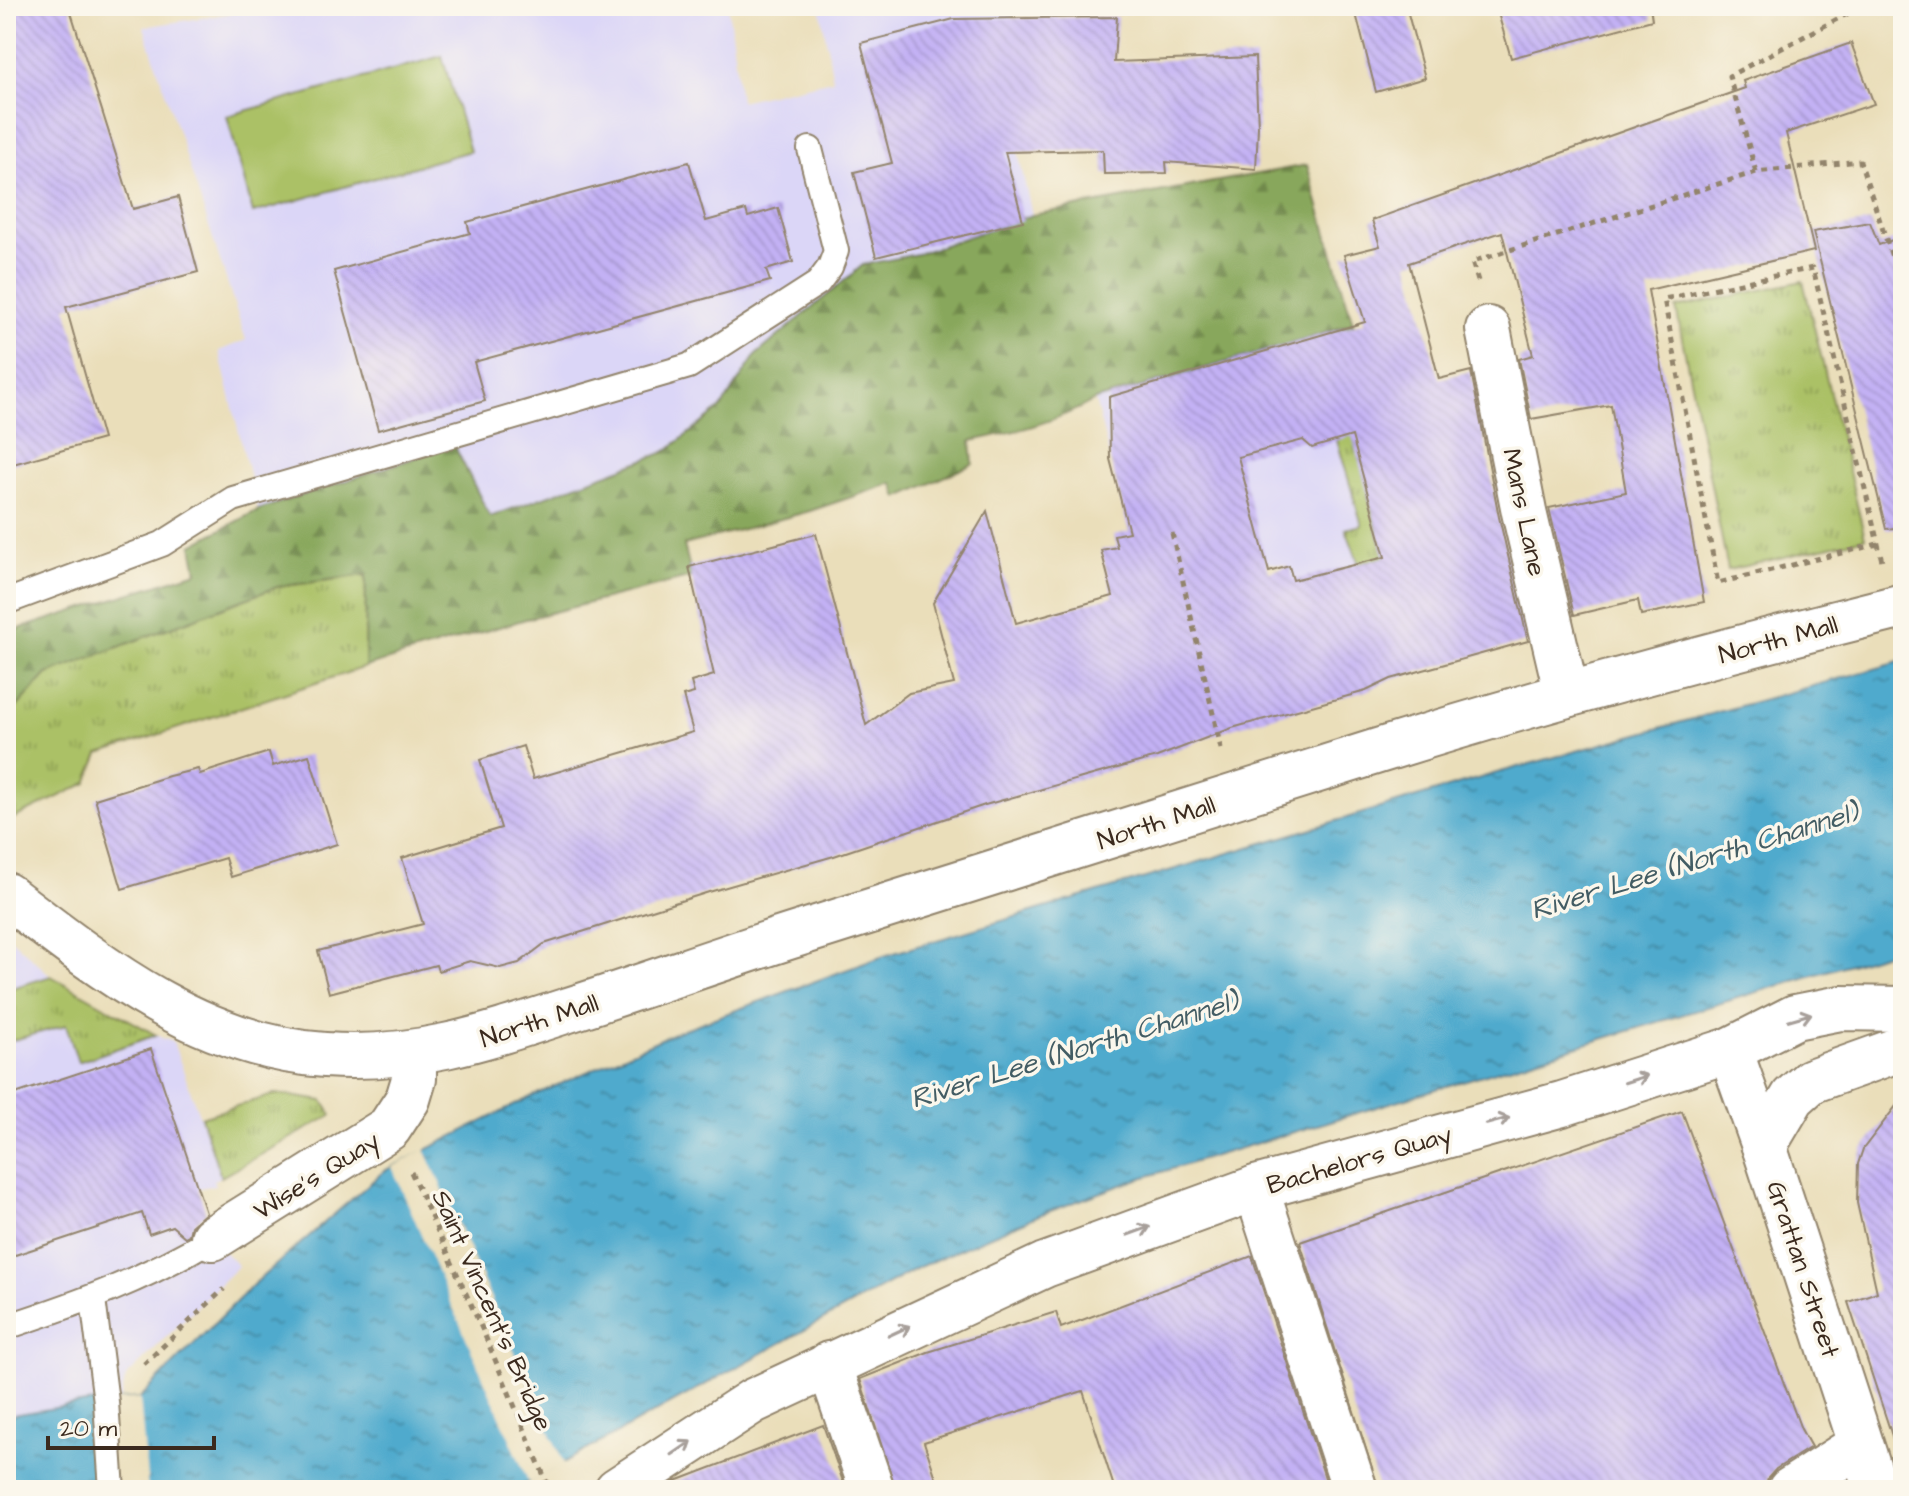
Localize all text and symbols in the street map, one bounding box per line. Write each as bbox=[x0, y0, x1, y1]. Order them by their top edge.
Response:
street label: Mans Lane bbox=[1493, 445, 1555, 579]
street label: North Mall bbox=[1715, 607, 1842, 673]
street label: North Mall bbox=[1093, 787, 1220, 859]
water label: River Lee (North Channel) bbox=[1526, 792, 1866, 930]
water label: River Lee (North Channel) bbox=[906, 981, 1246, 1119]
street label: North Mall bbox=[476, 985, 603, 1057]
one-way arrow bbox=[1787, 1009, 1813, 1024]
one-way arrow bbox=[1623, 1071, 1648, 1086]
one-way arrow bbox=[1485, 1112, 1511, 1127]
street label: Bachelors Quay bbox=[1263, 1116, 1457, 1205]
street label: Wise's Quay bbox=[247, 1123, 388, 1231]
street label: Grattan Street bbox=[1758, 1177, 1849, 1363]
street label: Saint Vincent's Bridge bbox=[421, 1184, 561, 1437]
one-way arrow bbox=[1126, 1223, 1151, 1237]
one-way arrow bbox=[887, 1323, 911, 1338]
scale bar bbox=[48, 1400, 214, 1450]
text: 20 m bbox=[60, 1412, 117, 1446]
one-way arrow bbox=[671, 1439, 693, 1456]

